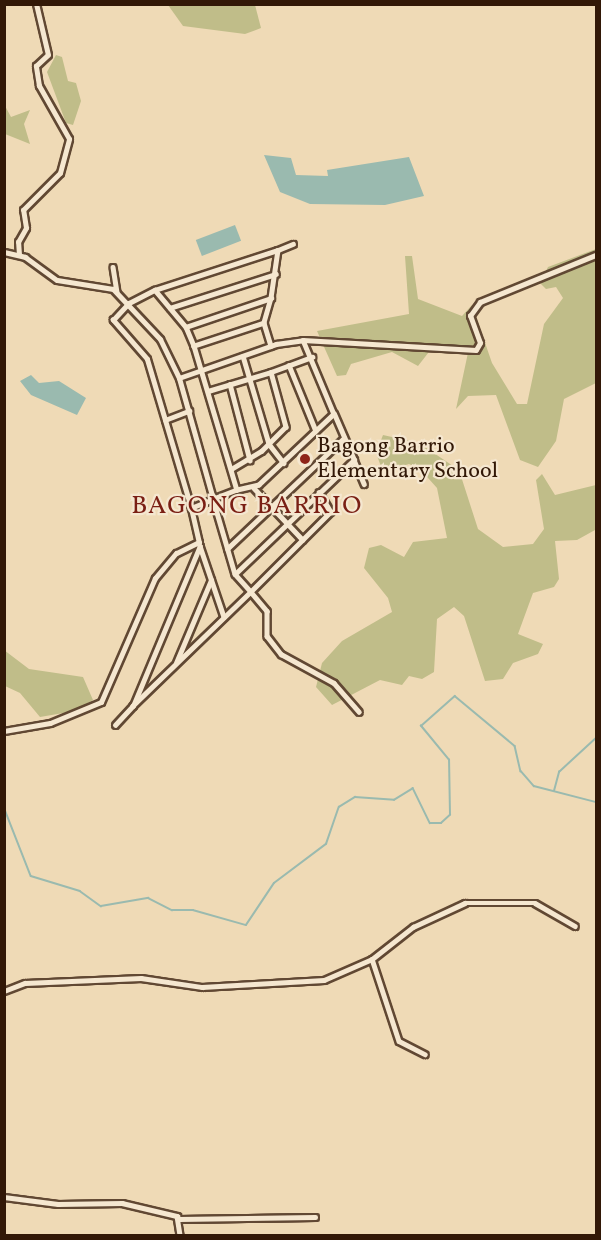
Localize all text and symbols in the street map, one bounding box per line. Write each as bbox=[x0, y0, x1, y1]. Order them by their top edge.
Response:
place label: Bagong Barrio Elementary School bbox=[317, 433, 499, 484]
marker: Bagong Barrio Elementary School bbox=[298, 452, 312, 466]
district label: BAGONG BARRIO bbox=[131, 491, 363, 523]

